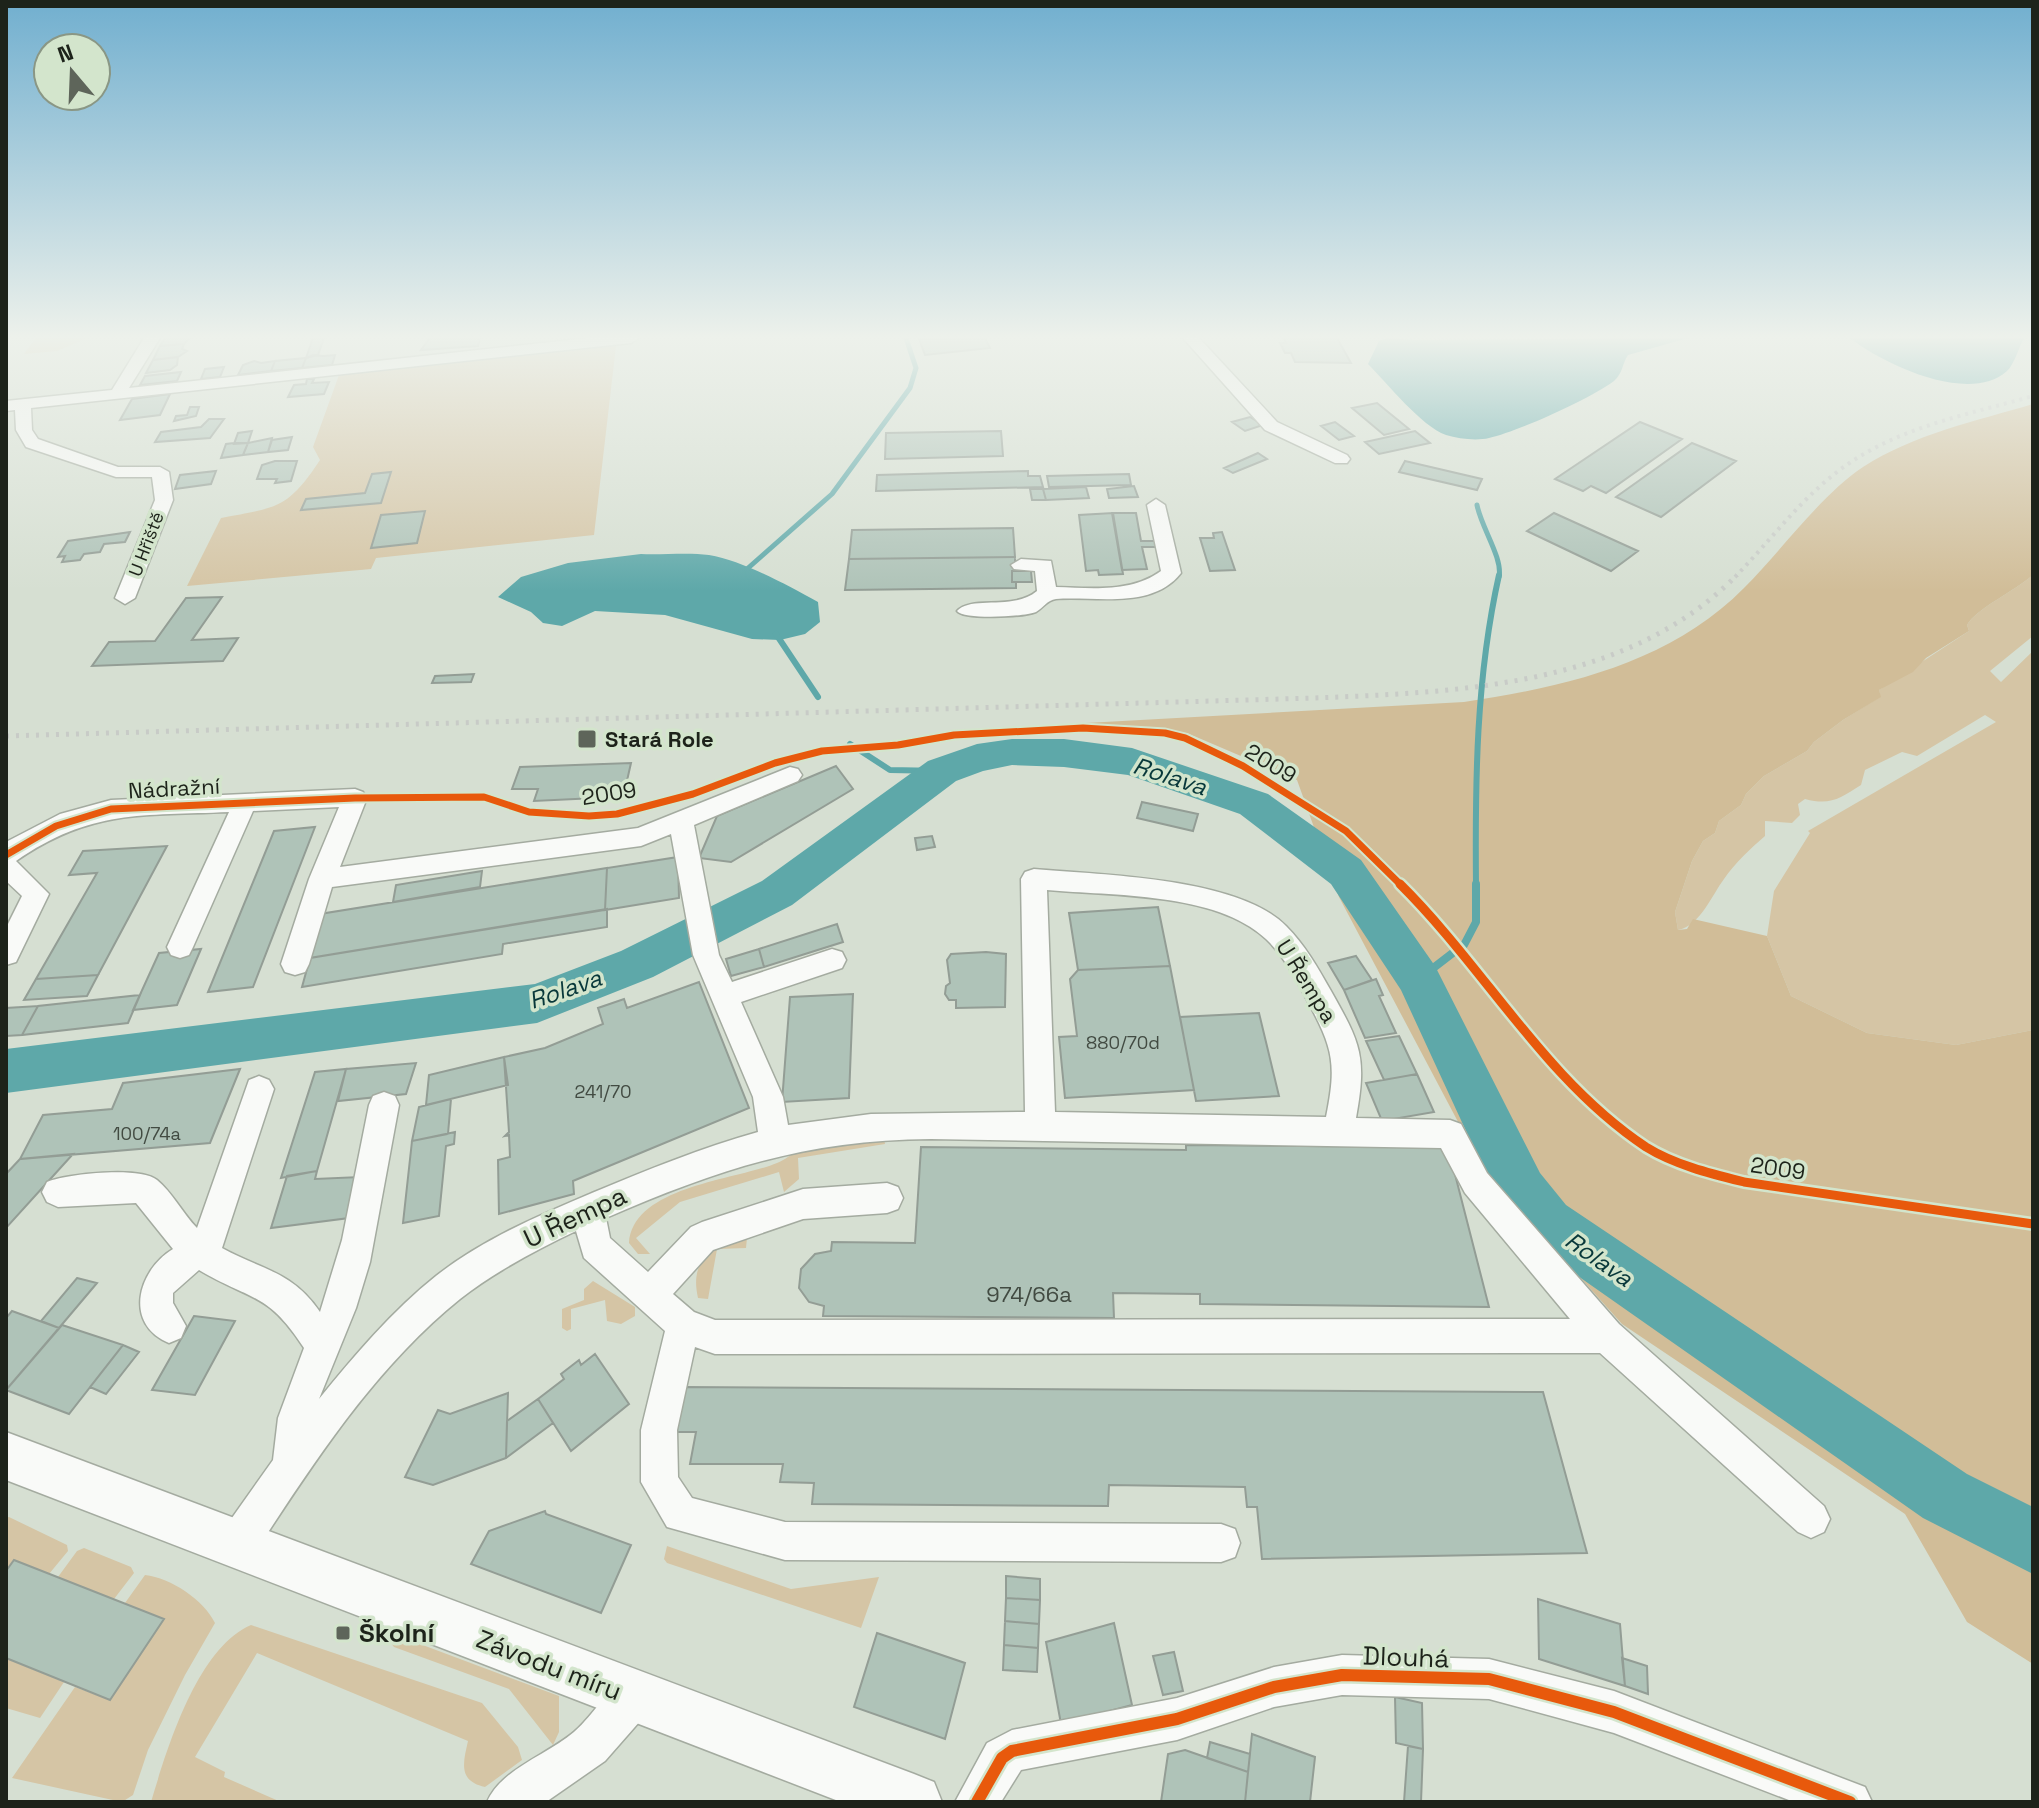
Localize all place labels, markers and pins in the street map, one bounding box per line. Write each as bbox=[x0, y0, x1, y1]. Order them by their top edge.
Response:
place label: Stará Role bbox=[605, 725, 714, 753]
marker: Stará Role bbox=[576, 728, 598, 750]
place label: Školní bbox=[359, 1616, 435, 1650]
marker: Školní bbox=[334, 1624, 352, 1642]

